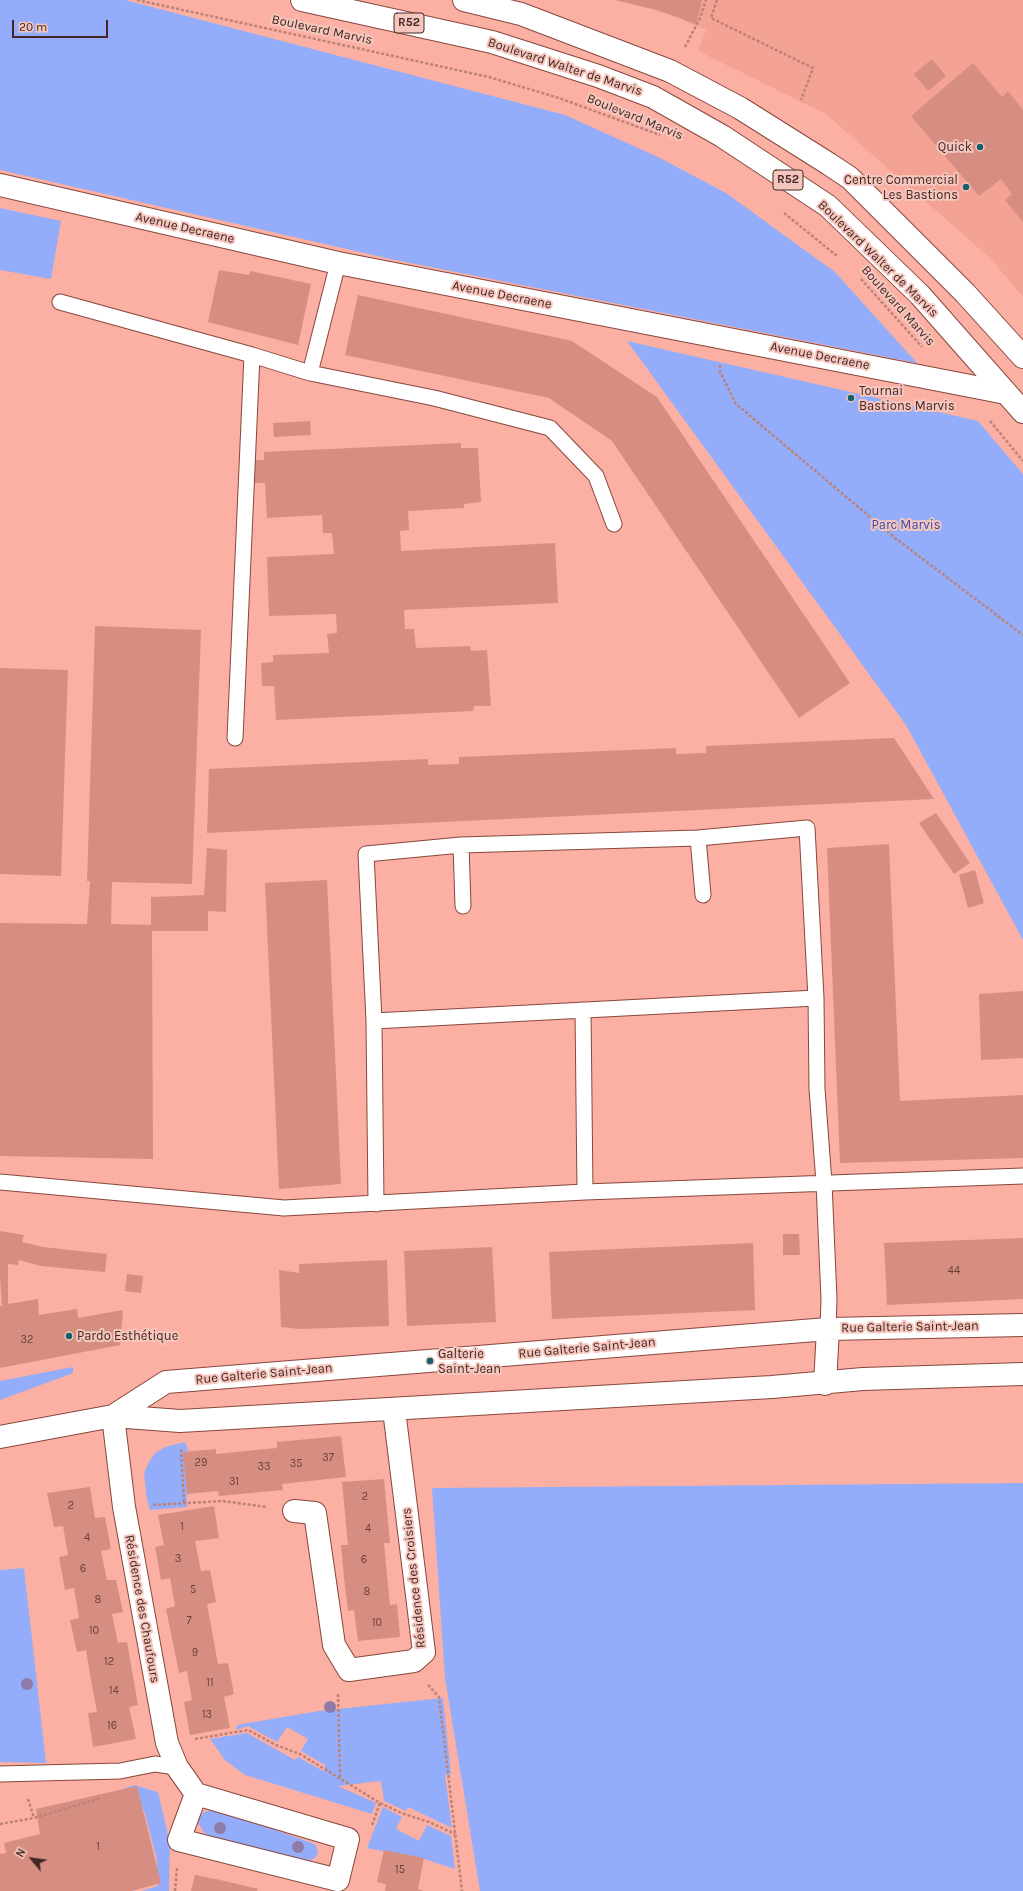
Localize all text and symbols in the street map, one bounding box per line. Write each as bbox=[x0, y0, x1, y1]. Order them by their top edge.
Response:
scale bar bbox=[14, 12, 110, 38]
street label: Boulevard Marvis bbox=[270, 12, 374, 48]
road number: R52 bbox=[394, 13, 424, 33]
text: 20 m bbox=[19, 20, 47, 34]
street label: Boulevard Walter de Marvis bbox=[486, 35, 644, 99]
street label: Boulevard Marvis bbox=[584, 91, 686, 143]
place label: Quick bbox=[938, 139, 972, 155]
marker: Quick bbox=[975, 142, 985, 152]
road number: R52 bbox=[773, 170, 803, 190]
place label: Centre Commercial Les Bastions bbox=[844, 172, 958, 203]
marker: Centre Commercial Les Bastions bbox=[961, 182, 971, 192]
street label: Boulevard Walter de Marvis bbox=[815, 197, 941, 321]
street label: Avenue Decraene bbox=[134, 209, 236, 247]
street label: Boulevard Marvis bbox=[858, 263, 938, 349]
street label: Avenue Decraene bbox=[451, 278, 553, 312]
street label: Avenue Decraene bbox=[769, 339, 871, 373]
place label: Tournai Bastions Marvis bbox=[859, 383, 955, 414]
marker: Tournai Bastions Marvis bbox=[846, 393, 856, 403]
park label: Parc Marvis bbox=[872, 517, 940, 533]
house number: 44 bbox=[948, 1264, 960, 1278]
street label: Rue Galterie Saint-Jean bbox=[841, 1318, 979, 1336]
place label: Pardo Esthétique bbox=[77, 1328, 178, 1344]
marker: Pardo Esthétique bbox=[64, 1331, 74, 1341]
house number: 32 bbox=[21, 1333, 33, 1347]
street label: Rue Galterie Saint-Jean bbox=[518, 1334, 656, 1362]
place label: Galterie Saint-Jean bbox=[438, 1346, 501, 1377]
marker: Galterie Saint-Jean bbox=[425, 1356, 435, 1366]
street label: Rue Galterie Saint-Jean bbox=[195, 1360, 333, 1388]
house number: 37 bbox=[322, 1451, 334, 1465]
house number: 29 bbox=[195, 1456, 207, 1470]
house number: 35 bbox=[290, 1457, 302, 1471]
house number: 33 bbox=[258, 1460, 270, 1474]
house number: 31 bbox=[229, 1475, 239, 1489]
house number: 2 bbox=[362, 1490, 368, 1504]
house number: 2 bbox=[68, 1499, 74, 1513]
street label: Résidence des Croisiers bbox=[399, 1507, 429, 1649]
house number: 1 bbox=[180, 1520, 184, 1534]
house number: 4 bbox=[365, 1522, 371, 1536]
house number: 4 bbox=[84, 1531, 90, 1545]
street label: Résidence des Chaufours bbox=[121, 1534, 163, 1684]
house number: 3 bbox=[175, 1552, 181, 1566]
house number: 6 bbox=[361, 1553, 367, 1567]
house number: 6 bbox=[80, 1562, 86, 1576]
house number: 5 bbox=[190, 1583, 196, 1597]
house number: 8 bbox=[364, 1585, 370, 1599]
house number: 8 bbox=[95, 1593, 101, 1607]
house number: 7 bbox=[186, 1614, 192, 1628]
house number: 10 bbox=[372, 1616, 382, 1630]
house number: 10 bbox=[89, 1624, 99, 1638]
house number: 9 bbox=[192, 1646, 198, 1660]
house number: 12 bbox=[104, 1655, 114, 1669]
house number: 11 bbox=[206, 1676, 214, 1690]
house number: 14 bbox=[109, 1684, 119, 1698]
house number: 13 bbox=[202, 1708, 212, 1722]
house number: 16 bbox=[107, 1719, 117, 1733]
north arrow bbox=[12, 1839, 52, 1879]
house number: 1 bbox=[96, 1840, 100, 1854]
text: N bbox=[13, 1846, 29, 1860]
house number: 15 bbox=[395, 1863, 405, 1877]

